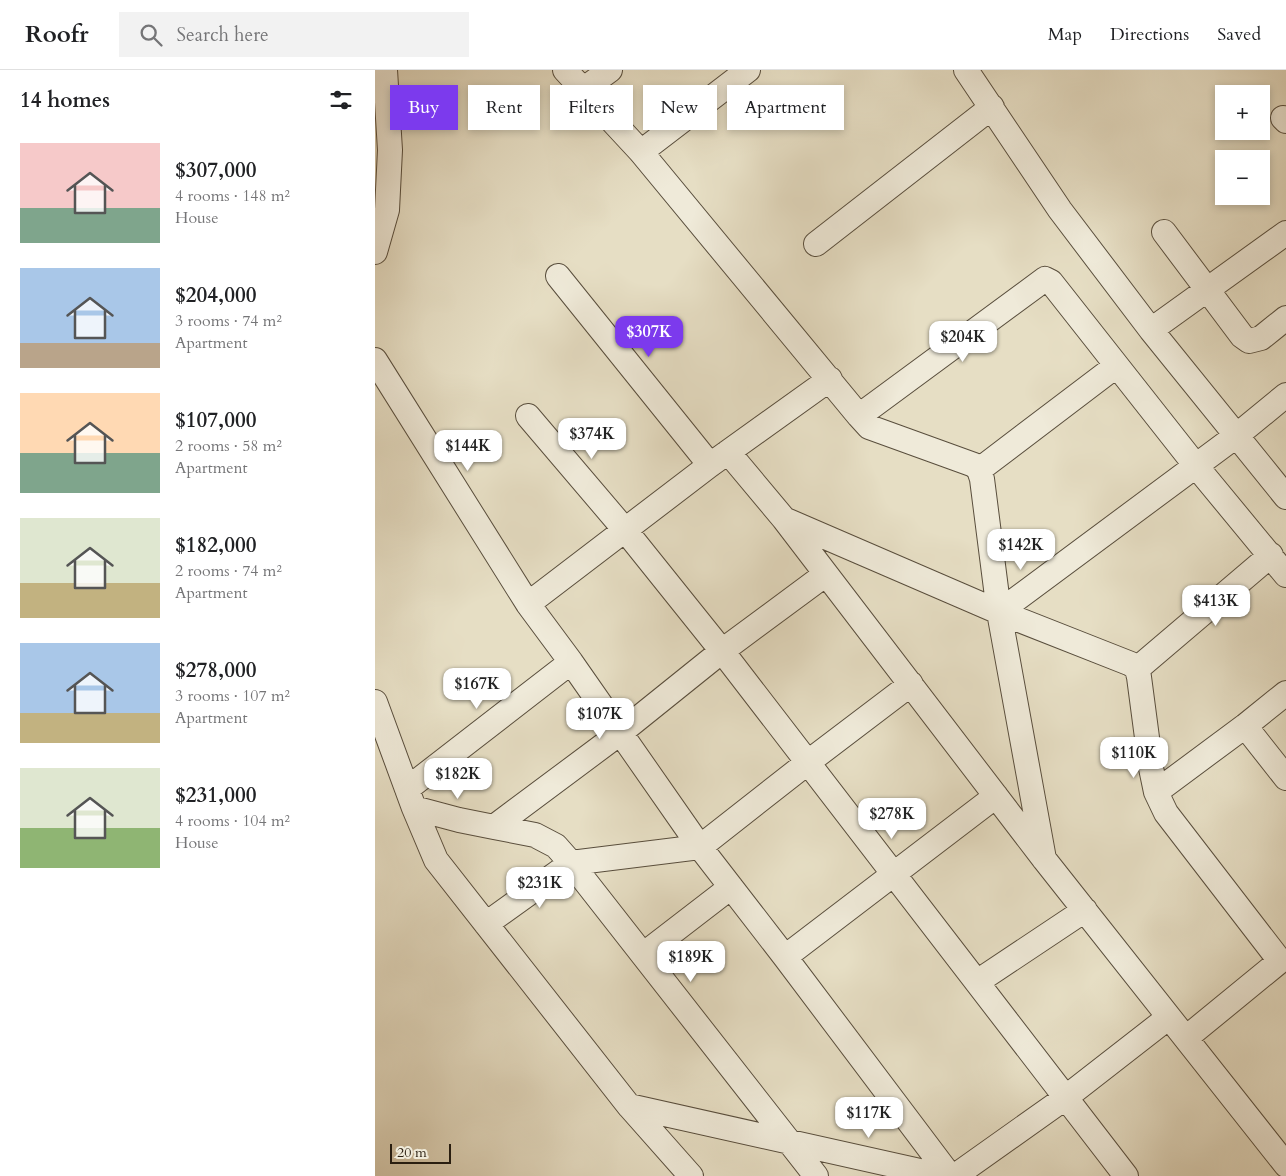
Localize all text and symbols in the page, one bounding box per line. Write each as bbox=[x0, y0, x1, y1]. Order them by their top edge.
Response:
search box bbox=[119, 12, 469, 57]
text: Roofr bbox=[25, 18, 89, 51]
icon: search bbox=[137, 21, 165, 49]
text: Search here bbox=[177, 22, 269, 48]
text: Map bbox=[1048, 22, 1082, 47]
text: Directions bbox=[1110, 22, 1189, 47]
text: Saved bbox=[1217, 22, 1261, 47]
chip: Buy bbox=[390, 85, 458, 130]
chip: Rent bbox=[468, 85, 540, 130]
chip: Filters bbox=[550, 85, 633, 130]
chip: New bbox=[643, 85, 717, 130]
chip: Apartment bbox=[727, 85, 844, 130]
map controls bbox=[1215, 85, 1270, 205]
button: + bbox=[1215, 85, 1270, 140]
text: 14 homes bbox=[20, 86, 110, 115]
icon: filters bbox=[327, 86, 355, 114]
button: − bbox=[1215, 150, 1270, 205]
text: $307,000 bbox=[175, 156, 256, 185]
icon: home bbox=[60, 163, 120, 223]
text: 4 rooms · 148 m² bbox=[175, 185, 290, 207]
text: House bbox=[175, 207, 218, 229]
text: $204,000 bbox=[175, 281, 256, 310]
icon: home bbox=[60, 288, 120, 348]
text: 3 rooms · 74 m² bbox=[175, 310, 282, 332]
pin: $307K bbox=[614, 316, 684, 358]
pin: $204K bbox=[928, 320, 998, 363]
text: $307K bbox=[626, 321, 672, 343]
text: $204K bbox=[940, 326, 986, 348]
text: Apartment bbox=[175, 332, 248, 354]
text: $107,000 bbox=[175, 406, 256, 435]
icon: home bbox=[60, 413, 120, 473]
pin: $374K bbox=[557, 418, 627, 460]
text: $374K bbox=[569, 423, 615, 445]
pin: $144K bbox=[433, 430, 503, 472]
text: 2 rooms · 58 m² bbox=[175, 435, 282, 457]
text: $144K bbox=[445, 435, 491, 457]
text: Apartment bbox=[175, 457, 248, 479]
pin: $142K bbox=[986, 528, 1056, 571]
text: $182,000 bbox=[175, 531, 256, 560]
text: $142K bbox=[998, 534, 1044, 556]
icon: home bbox=[60, 538, 120, 598]
text: 2 rooms · 74 m² bbox=[175, 560, 282, 582]
text: Apartment bbox=[175, 582, 248, 604]
pin: $413K bbox=[1181, 584, 1251, 627]
text: $413K bbox=[1193, 590, 1239, 612]
text: $278,000 bbox=[175, 656, 256, 685]
icon: home bbox=[60, 663, 120, 723]
pin: $167K bbox=[442, 668, 512, 710]
text: $167K bbox=[454, 673, 500, 695]
text: 3 rooms · 107 m² bbox=[175, 685, 290, 707]
pin: $107K bbox=[565, 698, 635, 740]
text: $107K bbox=[577, 703, 623, 725]
text: Apartment bbox=[175, 707, 248, 729]
pin: $110K bbox=[1099, 736, 1169, 779]
text: $110K bbox=[1111, 742, 1157, 764]
pin: $182K bbox=[423, 758, 493, 800]
text: $182K bbox=[435, 763, 481, 785]
text: $231,000 bbox=[175, 781, 256, 810]
icon: home bbox=[60, 788, 120, 848]
pin: $278K bbox=[857, 798, 927, 840]
text: $278K bbox=[869, 803, 915, 825]
text: 4 rooms · 104 m² bbox=[175, 810, 290, 832]
text: House bbox=[175, 832, 218, 854]
pin: $231K bbox=[505, 866, 575, 909]
text: $231K bbox=[517, 872, 563, 894]
pin: $189K bbox=[656, 940, 726, 983]
text: $189K bbox=[668, 946, 714, 968]
pin: $117K bbox=[834, 1096, 904, 1139]
text: $117K bbox=[846, 1102, 892, 1124]
scale bar bbox=[390, 1141, 451, 1164]
text: 20 m bbox=[397, 1143, 427, 1162]

